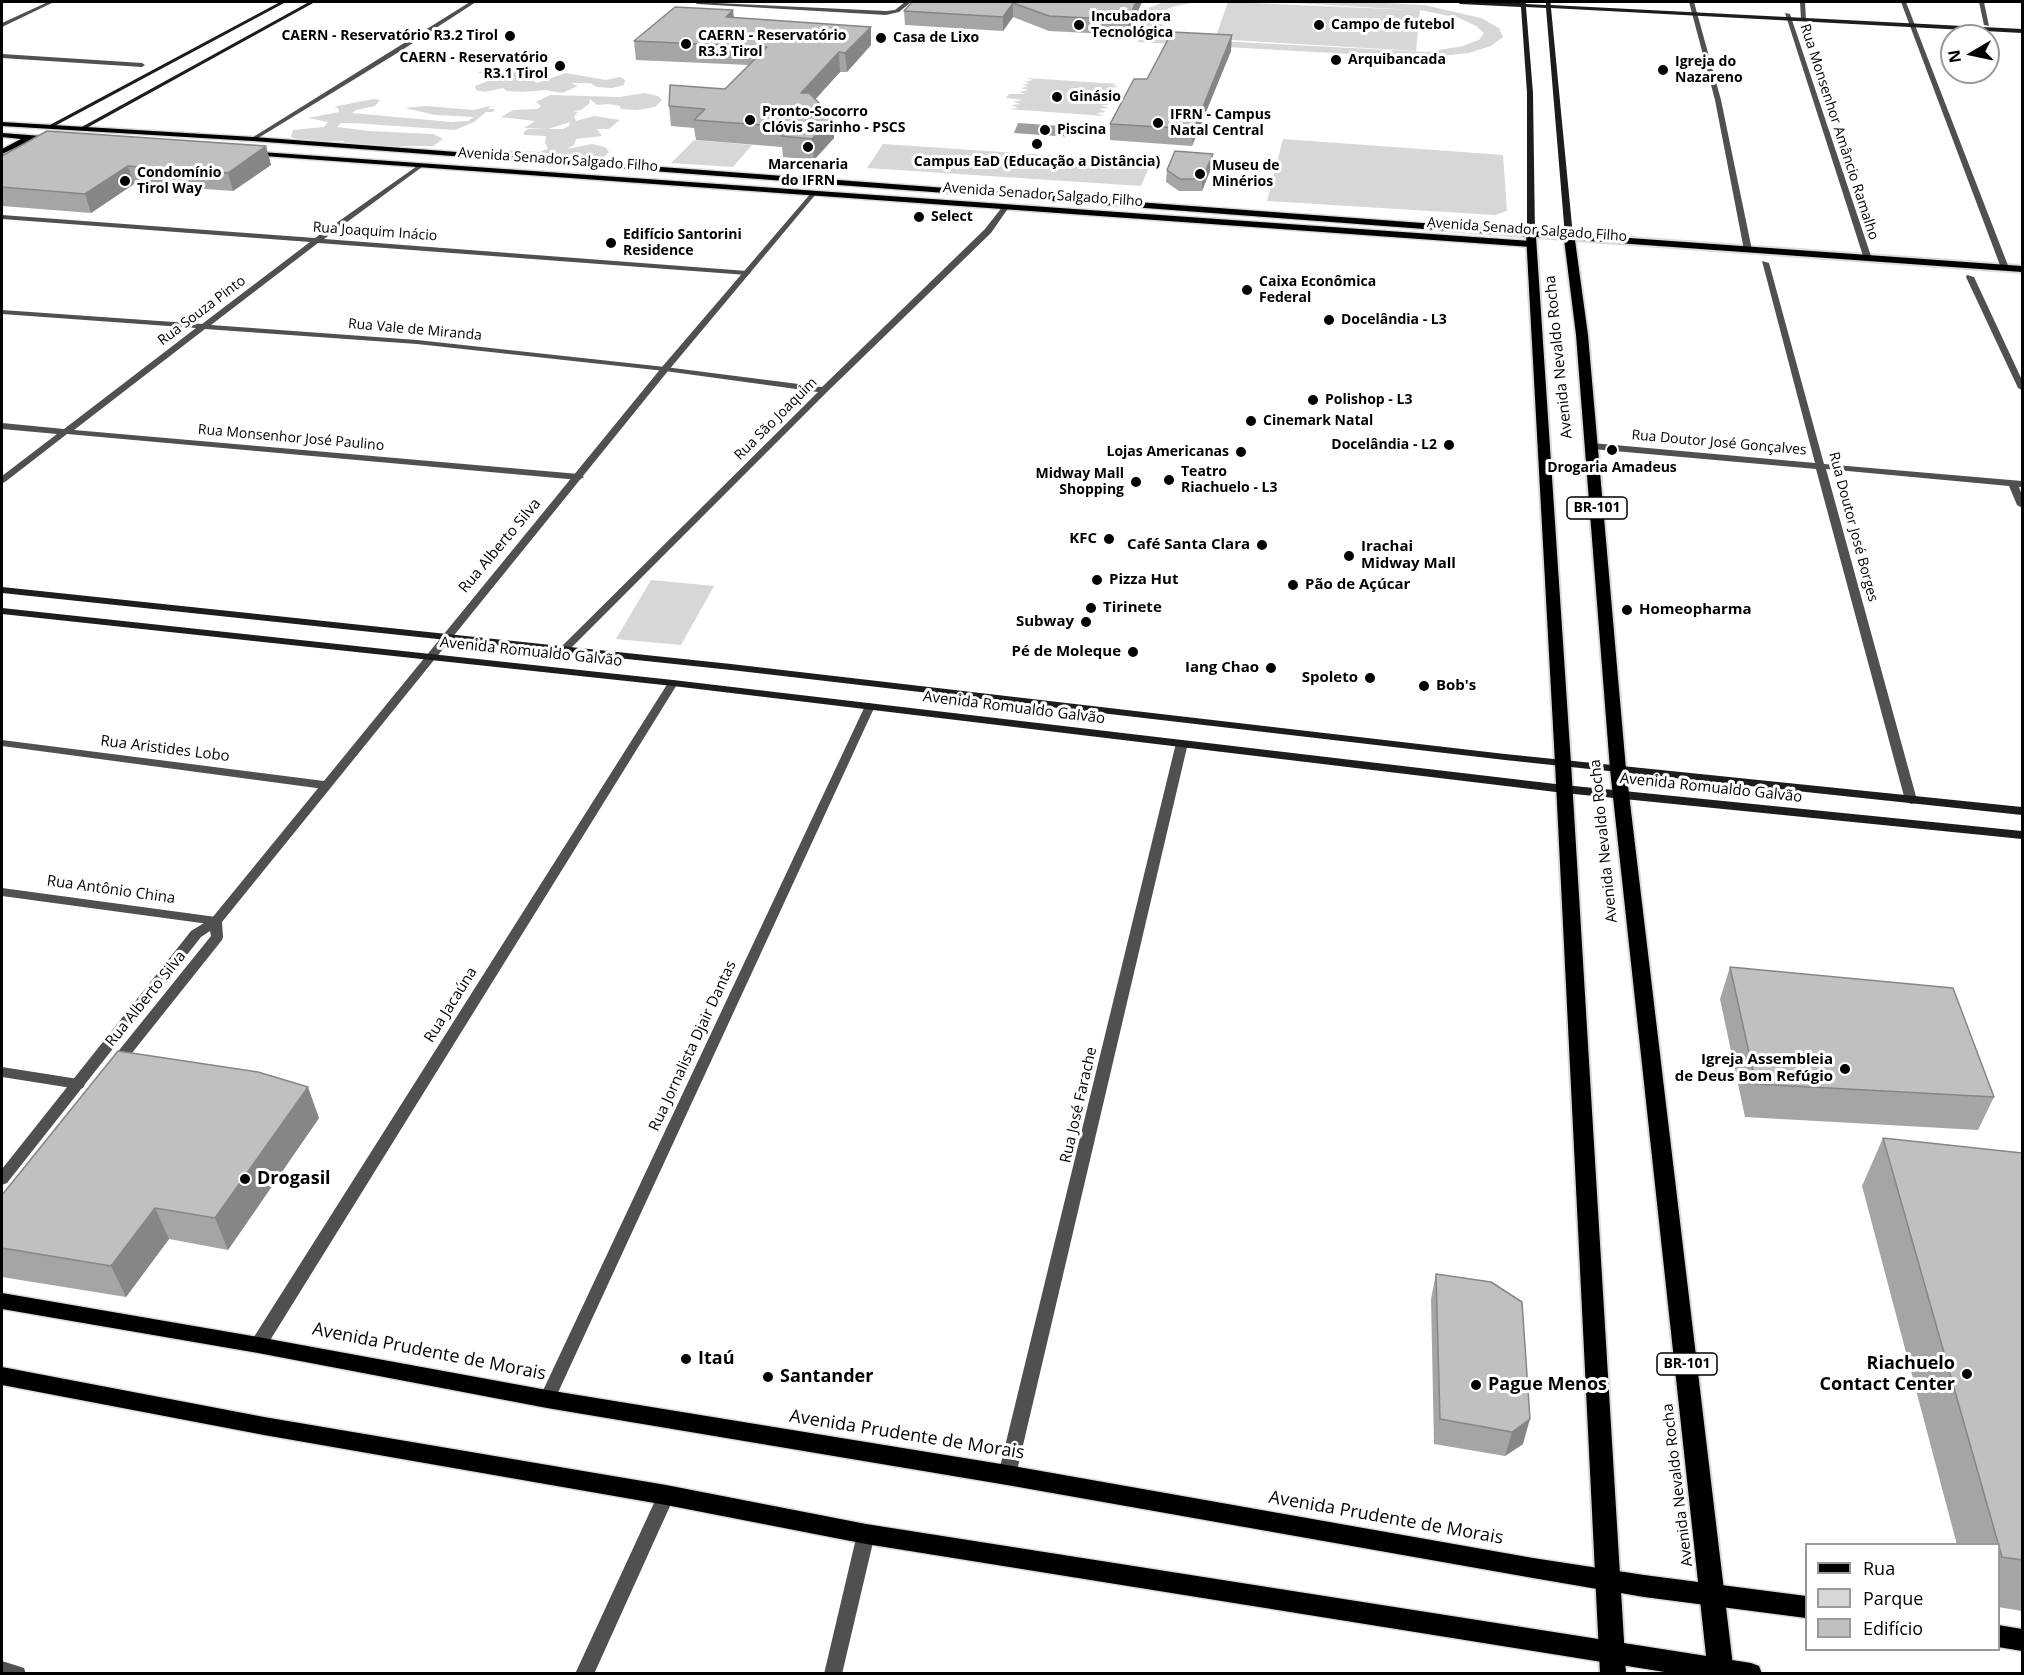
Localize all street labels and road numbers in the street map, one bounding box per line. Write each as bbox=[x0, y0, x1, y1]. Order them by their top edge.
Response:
street label: Rua Monsenhor Amâncio Ramalho bbox=[1796, 22, 1882, 242]
street label: Avenida Senador Salgado Filho bbox=[457, 145, 659, 175]
street label: Avenida Senador Salgado Filho bbox=[942, 180, 1144, 210]
street label: Avenida Senador Salgado Filho bbox=[1426, 215, 1628, 245]
street label: Rua Joaquim Inácio bbox=[312, 219, 438, 245]
street label: Rua Souza Pinto bbox=[155, 273, 249, 349]
street label: Avenida Nevaldo Rocha bbox=[1541, 274, 1577, 440]
street label: Rua Vale de Miranda bbox=[347, 316, 483, 344]
street label: Rua São Joaquim bbox=[731, 374, 821, 464]
street label: Rua Monsenhor José Paulino bbox=[197, 421, 385, 455]
street label: Rua Doutor José Gonçalves bbox=[1631, 427, 1807, 459]
street label: Rua Doutor José Borges bbox=[1825, 450, 1881, 604]
street label: Rua Alberto Silva bbox=[455, 495, 545, 597]
road number: BR-101 bbox=[1567, 497, 1627, 519]
street label: Avenida Romualdo Galvão bbox=[439, 633, 623, 671]
street label: Avenida Romualdo Galvão bbox=[922, 688, 1106, 728]
street label: Rua Aristides Lobo bbox=[99, 732, 231, 766]
street label: Avenida Nevaldo Rocha bbox=[1586, 758, 1622, 924]
street label: Avenida Romualdo Galvão bbox=[1619, 769, 1803, 807]
street label: Rua Antônio China bbox=[46, 872, 176, 908]
street label: Rua Alberto Silva bbox=[102, 948, 190, 1050]
street label: Rua Jornalista Djair Dantas bbox=[646, 958, 740, 1134]
street label: Rua Jacaúna bbox=[421, 964, 481, 1046]
street label: Rua José Farache bbox=[1057, 1045, 1101, 1165]
street label: Avenida Prudente de Morais bbox=[310, 1319, 548, 1385]
road number: BR-101 bbox=[1657, 1353, 1717, 1375]
street label: Avenida Nevaldo Rocha bbox=[1659, 1402, 1697, 1568]
street label: Avenida Prudente de Morais bbox=[788, 1406, 1026, 1464]
street label: Avenida Prudente de Morais bbox=[1267, 1487, 1505, 1549]

